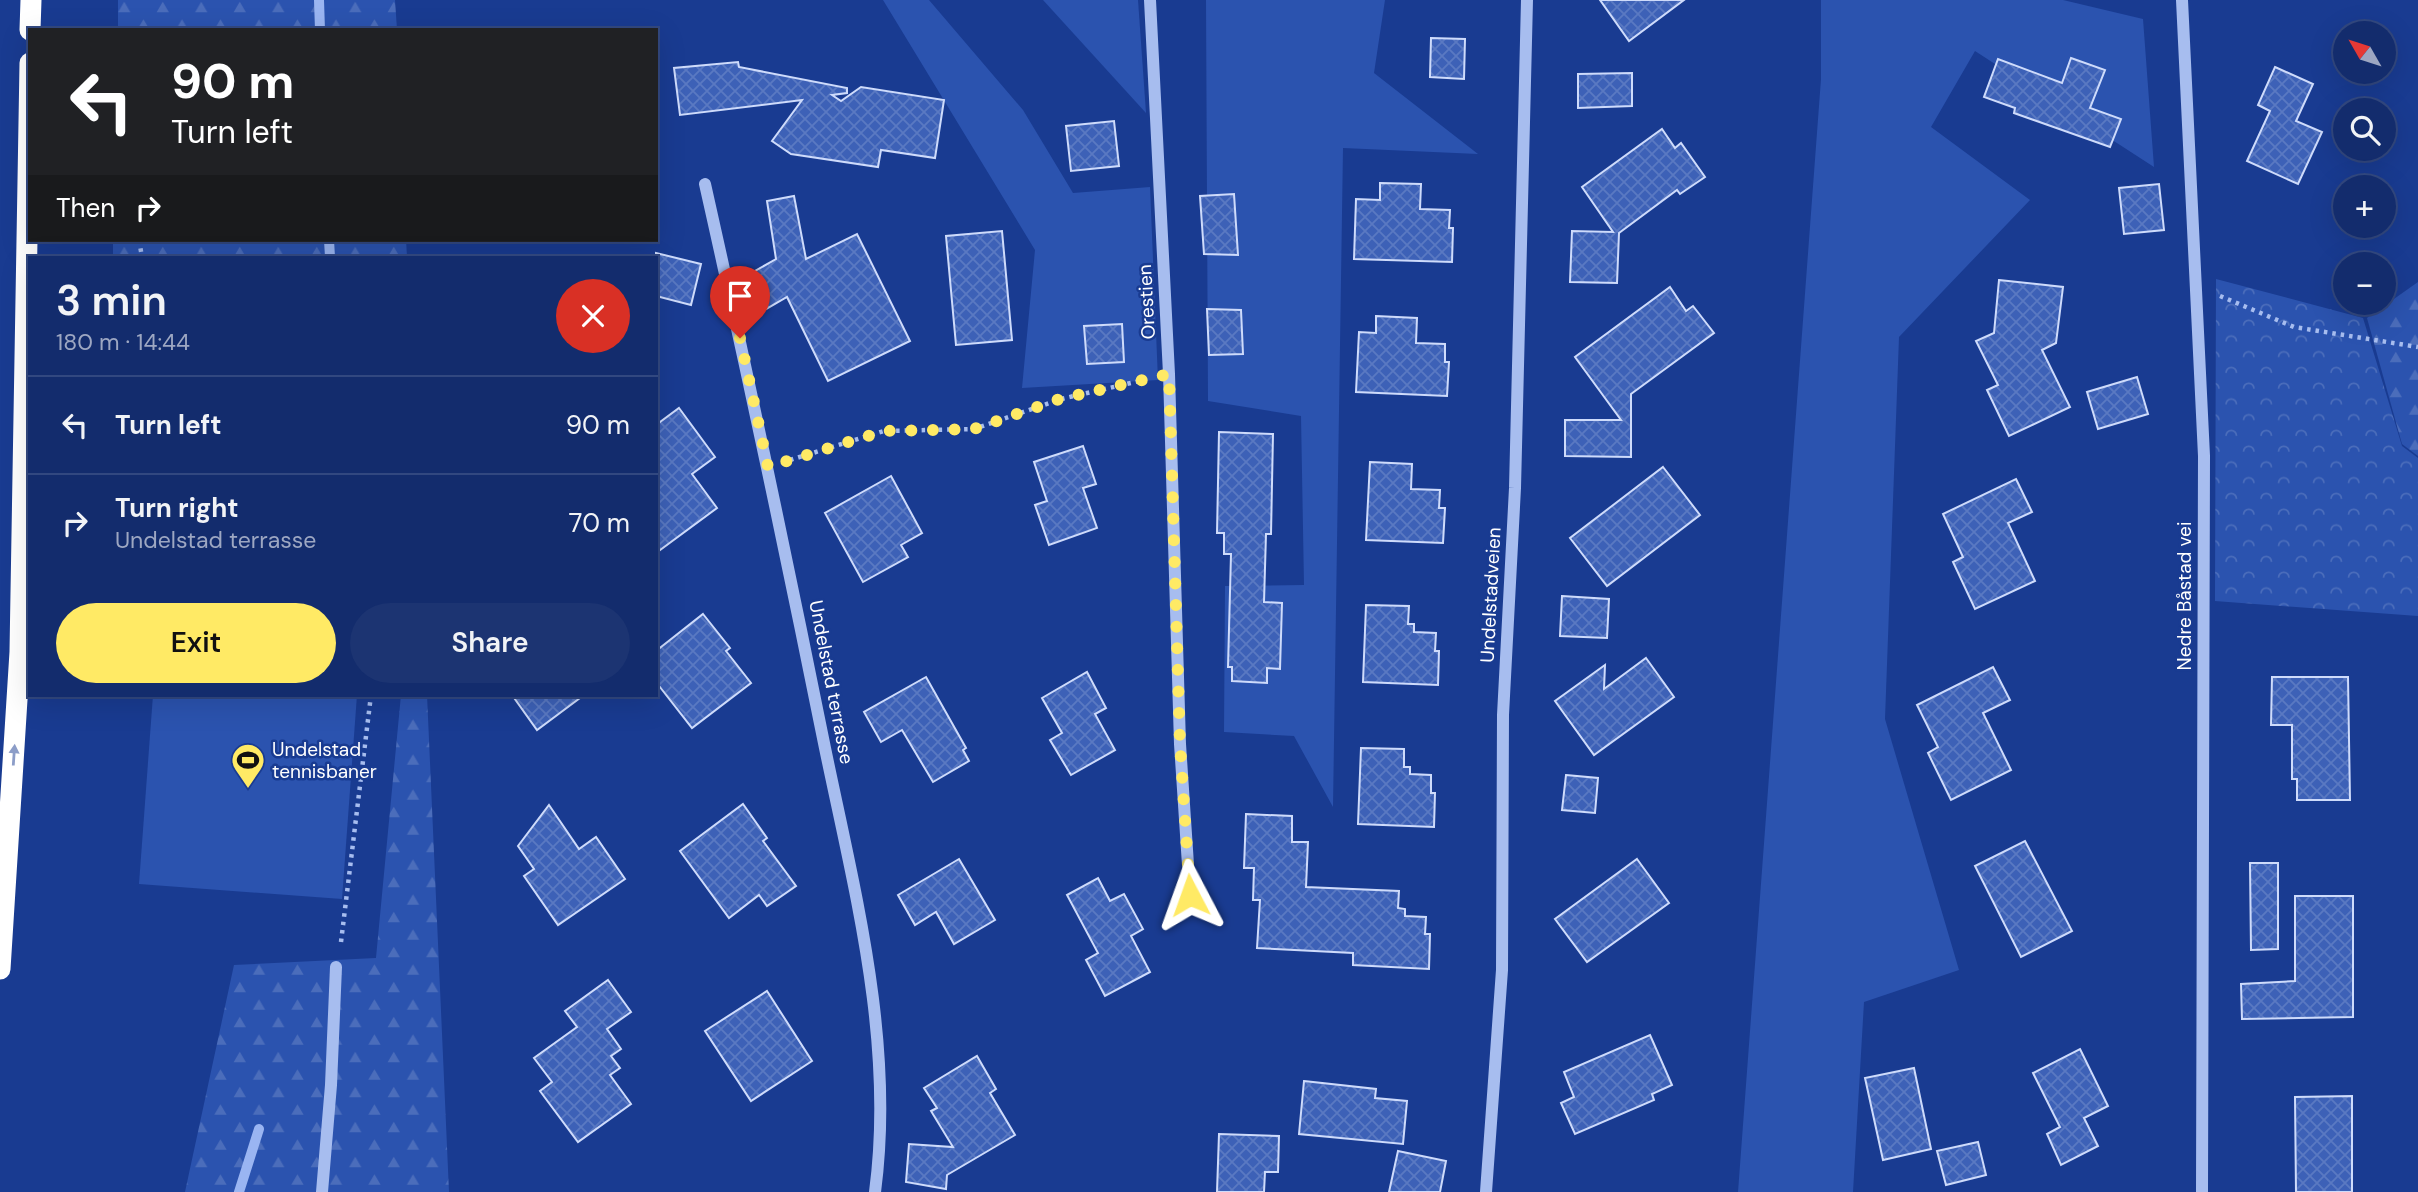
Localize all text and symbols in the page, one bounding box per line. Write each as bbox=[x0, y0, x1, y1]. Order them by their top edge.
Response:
north arrow bbox=[2333, 21, 2396, 84]
map controls bbox=[2333, 21, 2396, 315]
text: 90 m bbox=[171, 49, 294, 113]
icon: left bbox=[56, 56, 147, 147]
button: search bbox=[2333, 98, 2396, 161]
text: Turn left bbox=[171, 111, 293, 153]
button: + bbox=[2333, 175, 2396, 238]
icon: right bbox=[129, 189, 167, 227]
text: Then bbox=[56, 191, 115, 225]
button: − bbox=[2333, 252, 2396, 315]
street label: Orestien bbox=[1132, 264, 1161, 340]
pin bbox=[710, 266, 770, 338]
text: 3 min bbox=[56, 273, 167, 328]
icon: arrive bbox=[721, 277, 759, 315]
button: close bbox=[556, 279, 630, 353]
text: 180 m · 14:44 bbox=[56, 327, 190, 357]
icon: left bbox=[56, 406, 94, 444]
text: Turn left bbox=[115, 408, 222, 442]
text: 90 m bbox=[566, 408, 630, 442]
text: Turn right bbox=[115, 491, 239, 525]
icon: right bbox=[56, 504, 94, 542]
text: 70 m bbox=[569, 506, 630, 540]
street label: Nedre Båstad vei bbox=[2172, 522, 2197, 670]
text: Undelstad terrasse bbox=[115, 525, 316, 555]
street label: Undelstadveien bbox=[1474, 527, 1507, 663]
street label: Undelstad terrasse bbox=[803, 598, 860, 766]
button: Exit bbox=[56, 603, 336, 683]
button: Share bbox=[350, 603, 630, 683]
place label: Undelstad tennisbaner bbox=[272, 737, 377, 784]
sports icon: Undelstad tennisbaner bbox=[229, 741, 267, 790]
one-way arrow bbox=[8, 743, 19, 765]
position arrow bbox=[1153, 858, 1227, 932]

